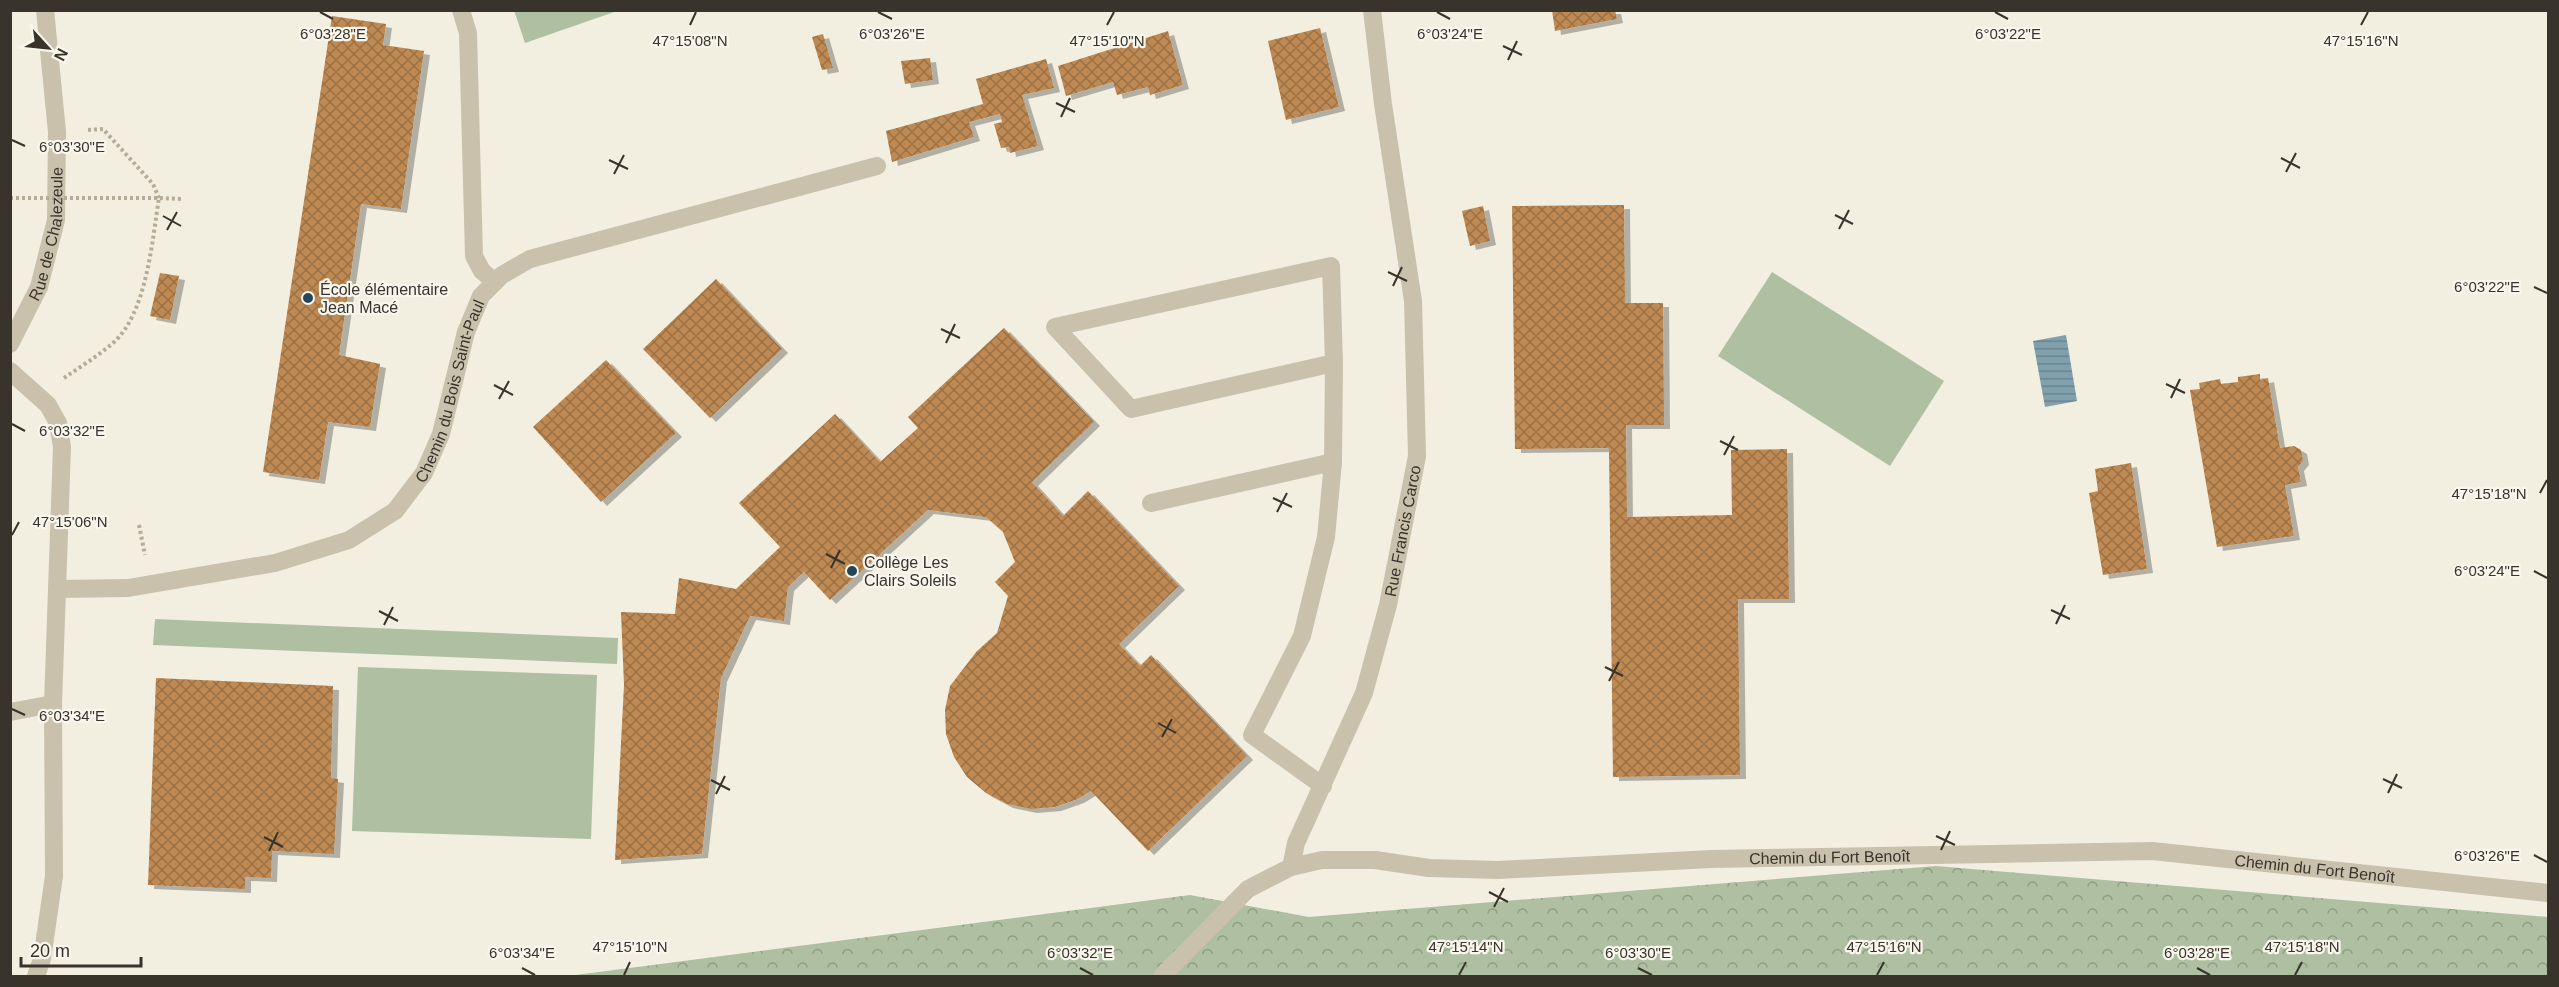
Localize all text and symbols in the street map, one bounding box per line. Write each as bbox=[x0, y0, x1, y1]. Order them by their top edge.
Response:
north arrow bbox=[18, 18, 78, 78]
text: 6°03'28"E bbox=[300, 25, 366, 42]
text: 6°03'26"E bbox=[859, 25, 925, 42]
text: 6°03'24"E bbox=[1417, 25, 1483, 42]
text: 6°03'22"E bbox=[1975, 25, 2041, 42]
text: 47°15'08"N bbox=[652, 32, 728, 49]
text: 47°15'10"N bbox=[1069, 32, 1145, 49]
text: 47°15'16"N bbox=[2323, 32, 2399, 49]
text: N bbox=[51, 46, 71, 64]
text: 6°03'30"E bbox=[39, 138, 105, 155]
street label: Rue de Chalezeule bbox=[25, 167, 65, 303]
text: 6°03'22"E bbox=[2454, 278, 2520, 295]
place label: École élémentaire Jean Macé bbox=[320, 280, 448, 316]
marker: École élémentaire Jean Macé bbox=[301, 291, 315, 305]
street label: Chemin du Bois Saint-Paul bbox=[411, 297, 487, 486]
text: 6°03'32"E bbox=[39, 422, 105, 439]
street label: Rue Francis Carco bbox=[1381, 464, 1424, 598]
text: 47°15'18"N bbox=[2451, 485, 2527, 502]
text: 47°15'06"N bbox=[32, 513, 108, 530]
place label: Collège Les Clairs Soleils bbox=[864, 554, 956, 589]
text: 6°03'24"E bbox=[2454, 562, 2520, 579]
marker: Collège Les Clairs Soleils bbox=[845, 564, 859, 578]
text: 6°03'34"E bbox=[39, 707, 105, 724]
street label: Chemin du Fort Benoît bbox=[1749, 847, 1911, 867]
text: 6°03'26"E bbox=[2454, 847, 2520, 864]
street label: Chemin du Fort Benoît bbox=[2234, 851, 2396, 885]
scale bar bbox=[21, 930, 141, 968]
text: 47°15'10"N bbox=[592, 938, 668, 955]
text: 47°15'14"N bbox=[1428, 938, 1504, 955]
text: 47°15'16"N bbox=[1846, 938, 1922, 955]
text: 47°15'18"N bbox=[2264, 938, 2340, 955]
text: 20 m bbox=[30, 941, 70, 961]
text: 6°03'34"E bbox=[489, 944, 555, 961]
text: 6°03'32"E bbox=[1047, 944, 1113, 961]
text: 6°03'30"E bbox=[1605, 944, 1671, 961]
text: 6°03'28"E bbox=[2164, 944, 2230, 961]

